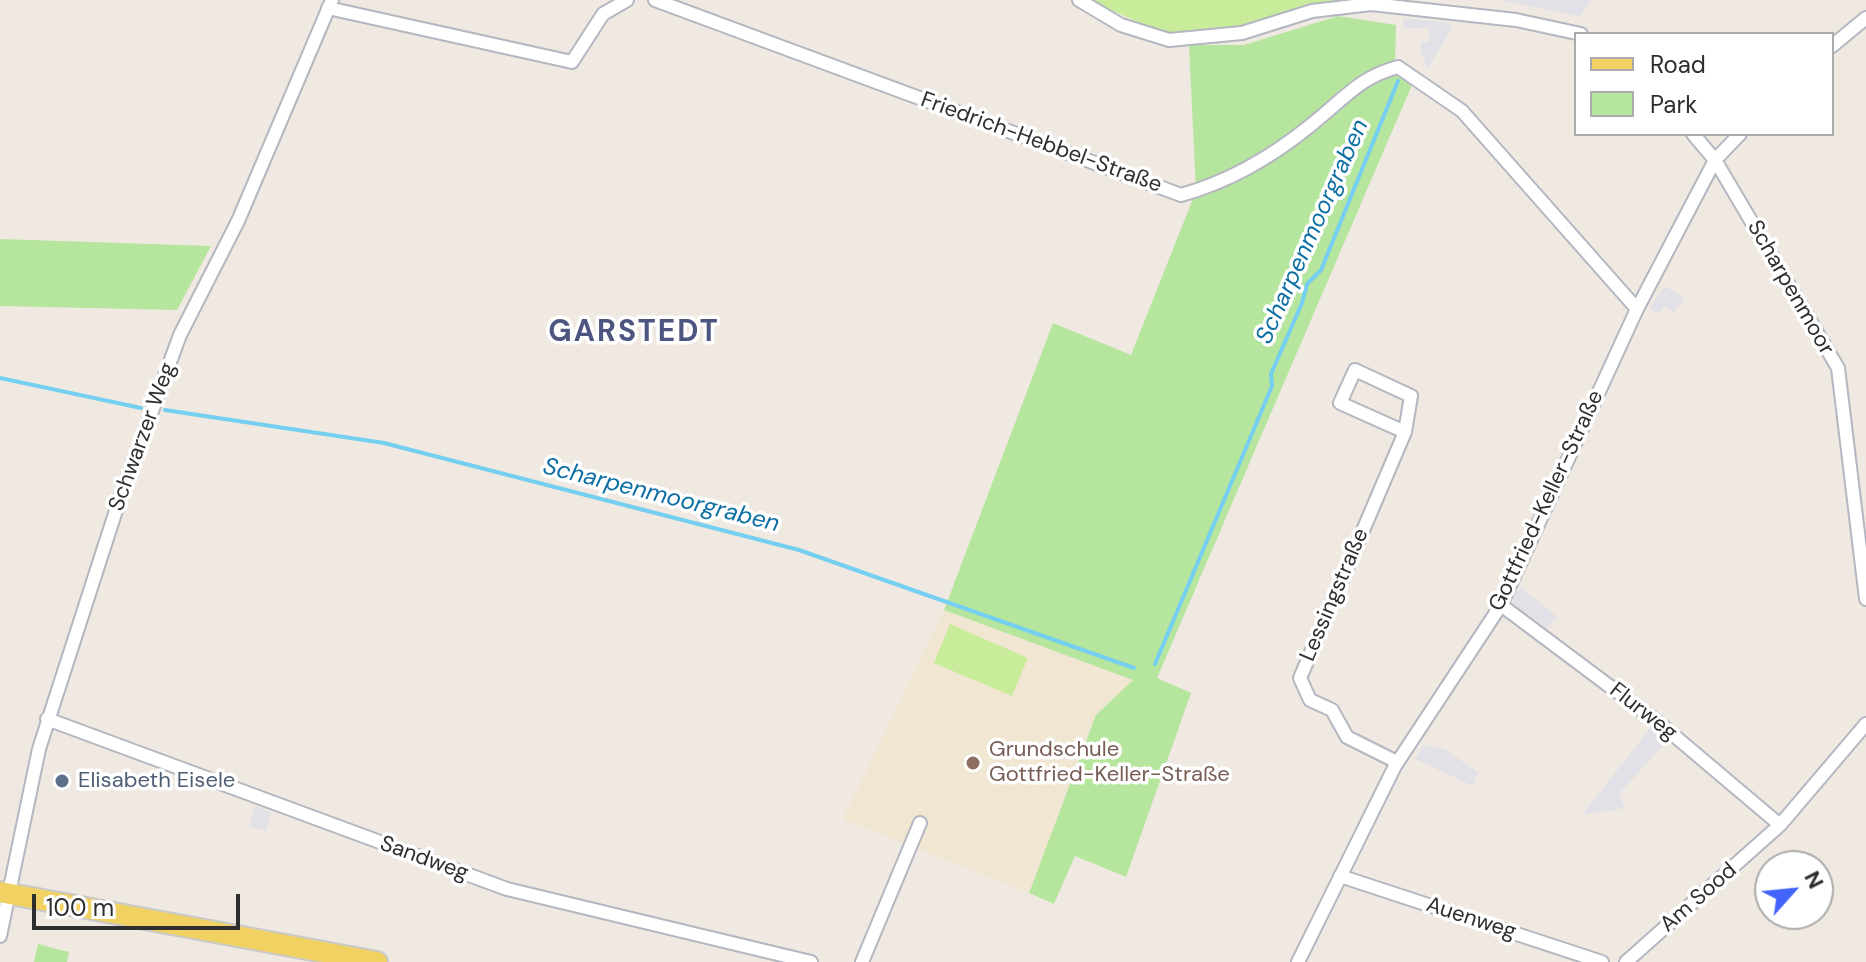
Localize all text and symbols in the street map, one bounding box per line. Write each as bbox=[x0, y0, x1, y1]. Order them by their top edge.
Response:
legend bbox=[1574, 32, 1834, 136]
text: Road bbox=[1650, 49, 1706, 80]
street label: Friedrich-Hebbel-Straße bbox=[917, 87, 1165, 199]
text: Park bbox=[1650, 89, 1697, 120]
water label: Scharpenmoorgraben bbox=[1251, 115, 1375, 349]
street label: Scharpenmoor bbox=[1741, 216, 1839, 360]
district label: GARSTEDT bbox=[548, 315, 720, 351]
street label: Schwarzer Weg bbox=[104, 359, 182, 515]
street label: Gottfried-Keller-Straße bbox=[1484, 386, 1610, 616]
water label: Scharpenmoorgraben bbox=[540, 453, 782, 539]
street label: Lessingstraße bbox=[1295, 525, 1375, 665]
street label: Flurweg bbox=[1604, 677, 1682, 747]
place label: Grundschule Gottfried-Keller-Straße bbox=[989, 737, 1230, 788]
marker: Grundschule Gottfried-Keller-Straße bbox=[964, 754, 982, 772]
place label: Elisabeth Eisele bbox=[78, 768, 235, 794]
marker: Elisabeth Eisele bbox=[53, 772, 71, 790]
street label: Sandweg bbox=[376, 831, 472, 887]
north arrow bbox=[1754, 850, 1834, 930]
street label: Am Sood bbox=[1655, 858, 1743, 938]
text: N bbox=[1797, 866, 1831, 894]
scale bar bbox=[36, 878, 244, 928]
text: 100 m bbox=[46, 892, 114, 923]
street label: Auenweg bbox=[1423, 892, 1519, 946]

